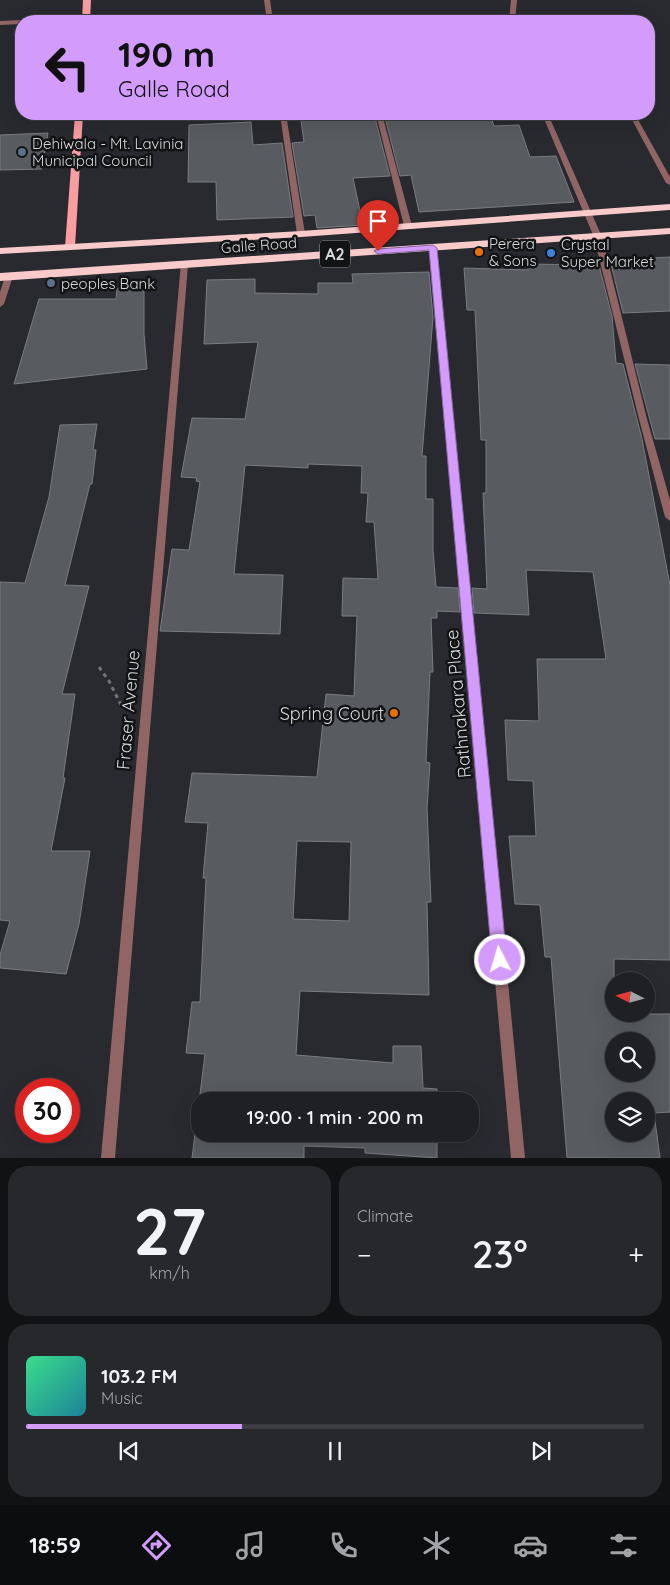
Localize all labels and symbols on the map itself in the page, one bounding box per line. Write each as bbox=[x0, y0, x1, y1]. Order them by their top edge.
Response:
place label: Dehiwala - Mt. Lavinia Municipal Council bbox=[32, 134, 183, 170]
marker: Dehiwala - Mt. Lavinia Municipal Council bbox=[16, 146, 28, 158]
pin bbox=[357, 200, 399, 251]
street label: Galle Road bbox=[220, 233, 298, 257]
place label: Perera & Sons bbox=[489, 234, 536, 270]
place label: Crystal Super Market bbox=[561, 235, 654, 271]
road number: A2 bbox=[320, 240, 350, 268]
marker: Perera & Sons bbox=[473, 246, 485, 258]
marker: Crystal Super Market bbox=[545, 247, 557, 259]
place label: peoples Bank bbox=[61, 274, 155, 293]
marker: peoples Bank bbox=[45, 277, 57, 289]
street label: Rathnakara Place bbox=[440, 629, 476, 779]
street label: Fraser Avenue bbox=[111, 649, 145, 771]
place label: Spring Court bbox=[280, 702, 384, 725]
marker: Spring Court bbox=[388, 707, 400, 719]
position arrow bbox=[473, 933, 525, 985]
north arrow bbox=[605, 972, 655, 1022]
speed limit sign: 30 bbox=[15, 1078, 80, 1143]

